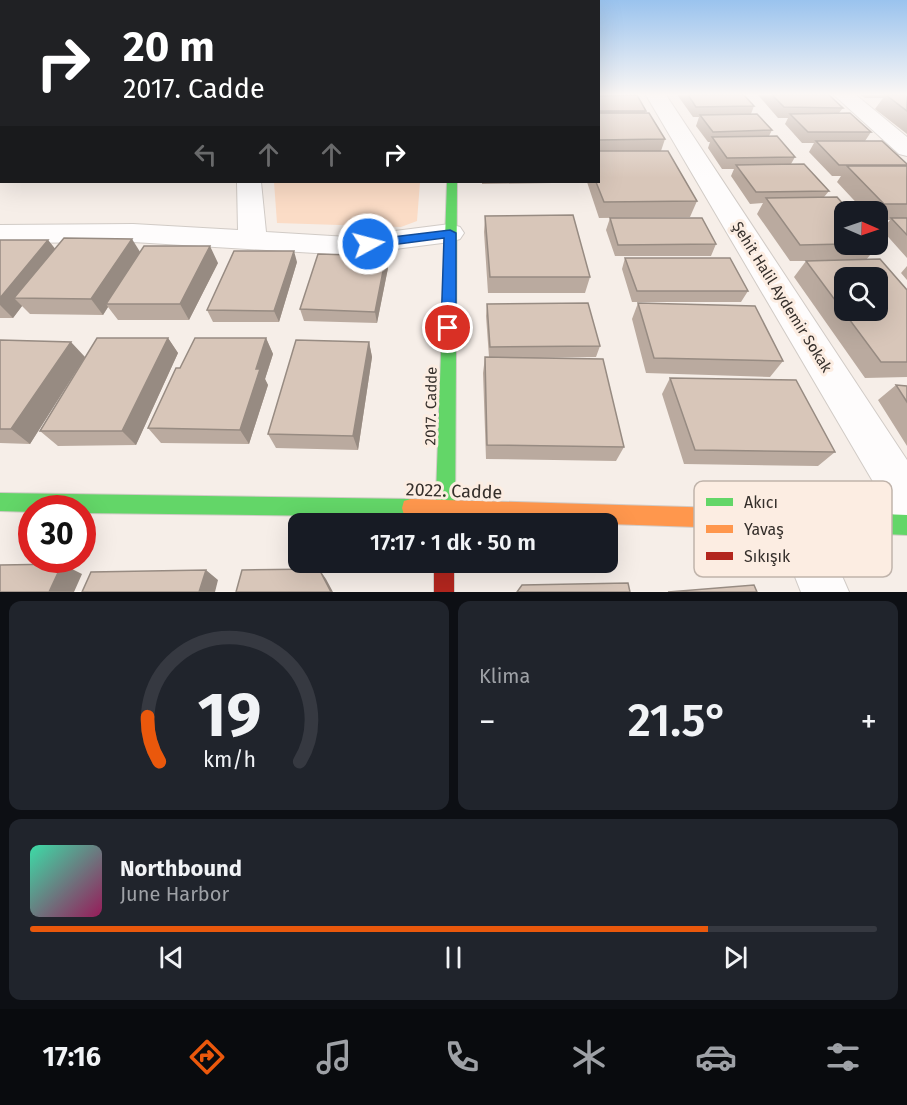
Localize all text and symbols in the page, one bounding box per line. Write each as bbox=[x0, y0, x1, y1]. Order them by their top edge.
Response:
text: 20 m bbox=[123, 22, 215, 72]
icon: right bbox=[24, 24, 102, 102]
text: 2017. Cadde bbox=[123, 73, 265, 105]
icon: left bbox=[189, 138, 222, 171]
icon: ahead bbox=[252, 138, 285, 171]
icon: ahead bbox=[315, 138, 348, 171]
icon: right bbox=[378, 138, 411, 171]
north arrow bbox=[834, 201, 888, 255]
map controls bbox=[834, 201, 888, 321]
position arrow bbox=[336, 212, 400, 276]
street label: Şehit Halil Aydemir Sokak bbox=[728, 218, 836, 376]
button: search bbox=[834, 267, 888, 321]
pin bbox=[422, 302, 473, 353]
icon: arrive bbox=[431, 311, 464, 344]
street label: 2017. Cadde bbox=[421, 367, 441, 445]
street label: 2022. Cadde bbox=[405, 478, 503, 504]
legend bbox=[694, 481, 892, 577]
text: Akıcı bbox=[744, 493, 778, 512]
speed limit sign: 30 bbox=[18, 495, 96, 573]
text: Yavaş bbox=[744, 520, 784, 540]
text: 17:17 · 1 dk · 50 m bbox=[370, 529, 536, 556]
text: Sıkışık bbox=[744, 547, 791, 567]
text: Klima bbox=[479, 664, 530, 688]
text: 19 bbox=[197, 678, 261, 753]
text: 21.5° bbox=[628, 694, 728, 748]
text: − bbox=[479, 702, 496, 742]
text: + bbox=[861, 702, 877, 742]
text: km/h bbox=[202, 748, 256, 774]
text: Northbound bbox=[120, 855, 242, 882]
text: June Harbor bbox=[120, 882, 229, 906]
icon: previous bbox=[155, 941, 188, 974]
icon: pause bbox=[437, 941, 470, 974]
icon: next bbox=[719, 941, 752, 974]
icon: directions bbox=[186, 1036, 228, 1078]
icon: music bbox=[313, 1036, 355, 1078]
icon: phone bbox=[441, 1036, 483, 1078]
icon: climate bbox=[568, 1036, 610, 1078]
icon: car bbox=[695, 1036, 737, 1078]
icon: filters bbox=[822, 1036, 864, 1078]
text: 17:16 bbox=[43, 1041, 101, 1073]

